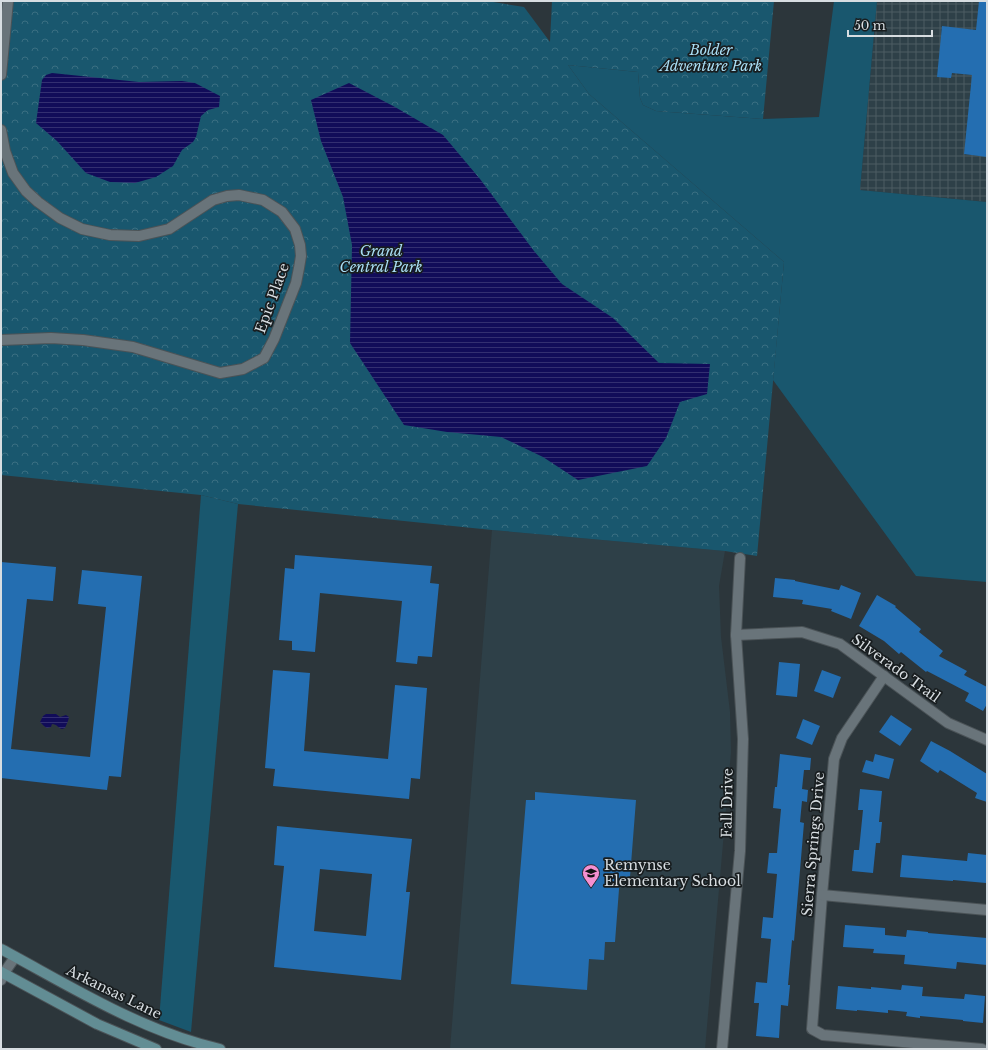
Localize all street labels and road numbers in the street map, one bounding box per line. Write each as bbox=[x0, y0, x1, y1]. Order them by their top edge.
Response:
street label: Epic Place bbox=[251, 260, 293, 336]
street label: Silverado Trail bbox=[848, 630, 944, 706]
street label: Fall Drive bbox=[717, 768, 737, 838]
street label: Sierra Springs Drive bbox=[798, 771, 828, 917]
street label: Arkansas Lane bbox=[63, 961, 165, 1023]

